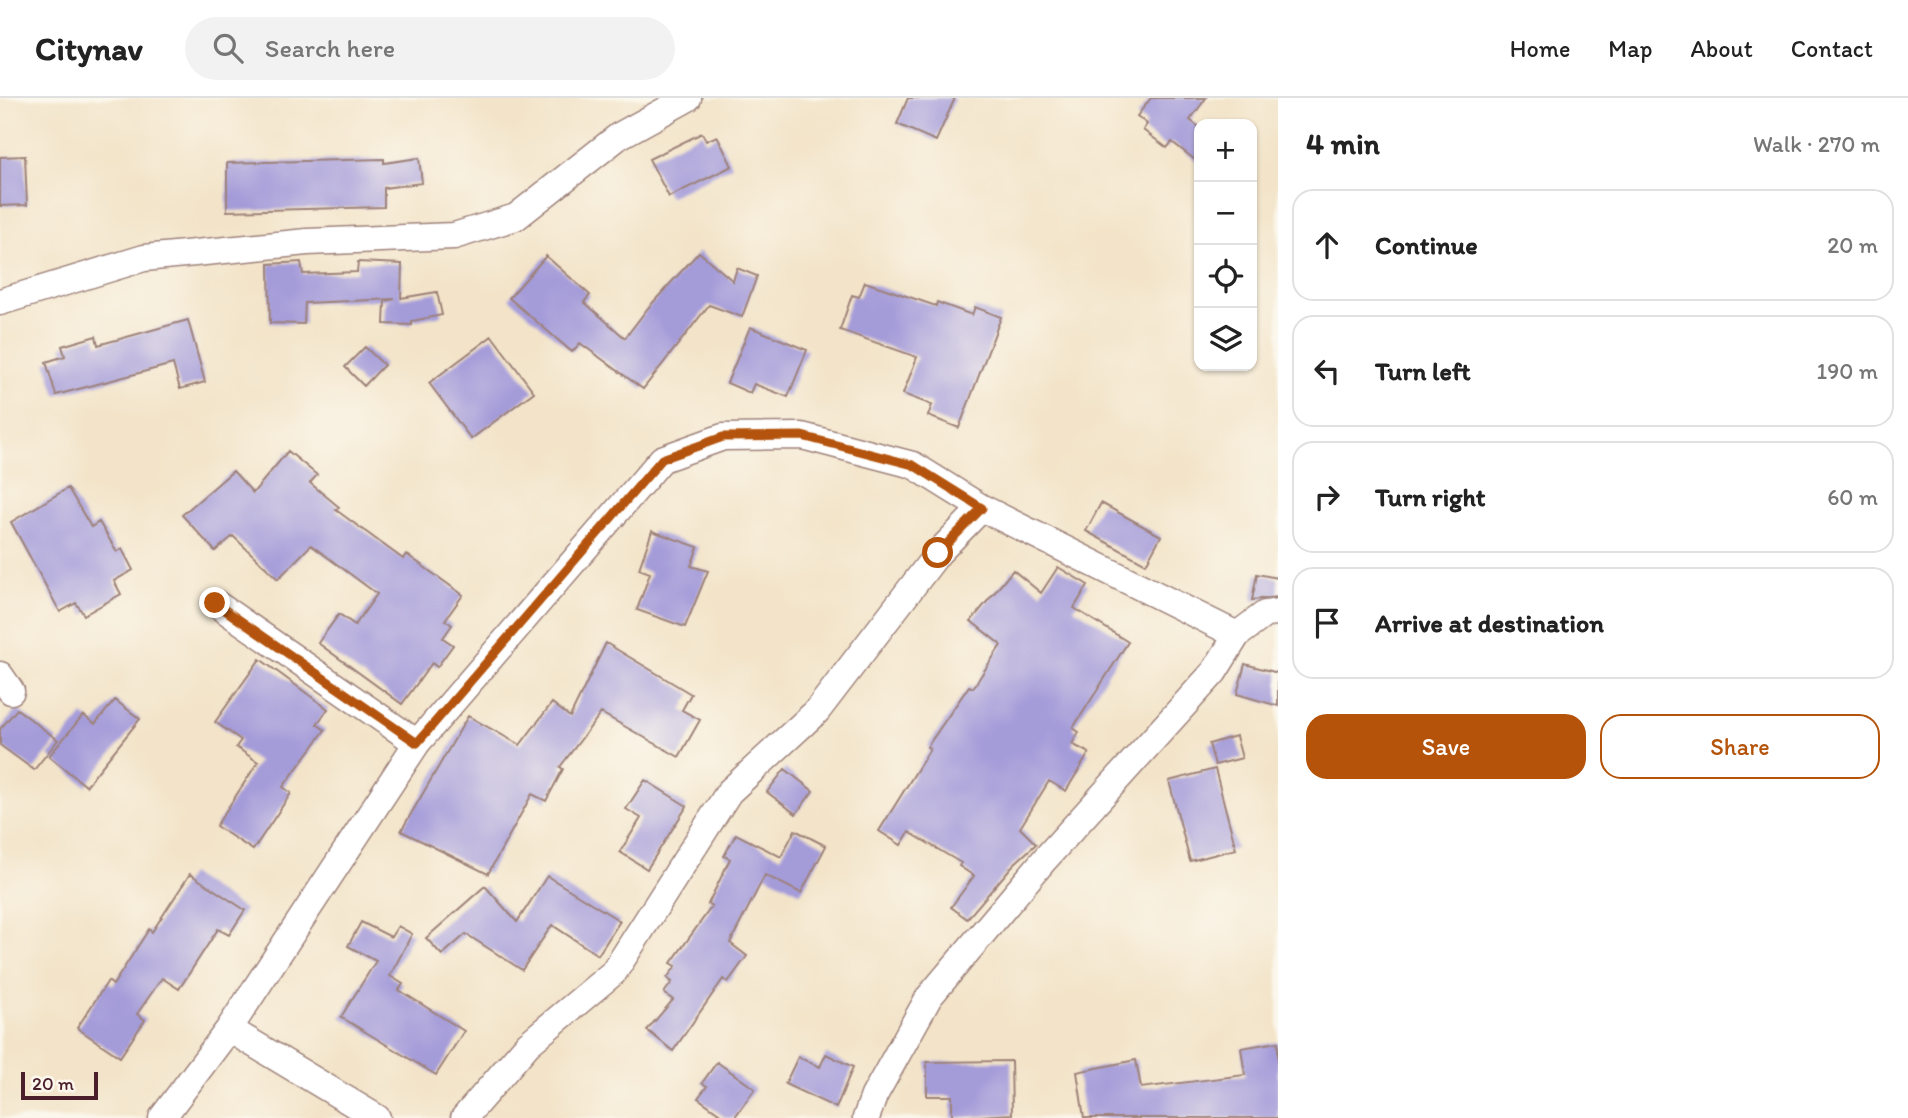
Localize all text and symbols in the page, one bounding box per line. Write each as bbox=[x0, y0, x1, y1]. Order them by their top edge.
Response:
search box bbox=[185, 17, 675, 80]
text: Citynav bbox=[35, 29, 143, 68]
icon: search bbox=[209, 29, 247, 67]
text: Search here bbox=[265, 32, 395, 64]
text: Home bbox=[1510, 34, 1570, 63]
text: Map bbox=[1608, 34, 1652, 63]
text: About bbox=[1690, 34, 1753, 63]
text: Contact bbox=[1791, 34, 1873, 63]
map controls bbox=[1194, 119, 1257, 371]
button: + bbox=[1194, 119, 1257, 182]
text: 4 min bbox=[1306, 125, 1380, 162]
text: Walk · 270 m bbox=[1753, 130, 1880, 158]
button: − bbox=[1194, 182, 1257, 245]
icon: ahead bbox=[1308, 226, 1346, 264]
text: Continue bbox=[1375, 229, 1478, 261]
text: 20 m bbox=[1827, 231, 1878, 259]
button: locate bbox=[1194, 245, 1257, 308]
button: layers bbox=[1194, 308, 1257, 371]
icon: left bbox=[1308, 352, 1346, 390]
text: Turn left bbox=[1375, 355, 1471, 387]
text: 190 m bbox=[1817, 357, 1878, 385]
icon: right bbox=[1308, 478, 1346, 516]
text: Turn right bbox=[1375, 481, 1486, 513]
text: 60 m bbox=[1827, 483, 1878, 511]
route start bbox=[922, 537, 953, 568]
route end bbox=[199, 587, 230, 618]
icon: arrive bbox=[1308, 604, 1346, 642]
text: Arrive at destination bbox=[1375, 607, 1604, 639]
button: Save bbox=[1306, 714, 1586, 779]
button: Share bbox=[1600, 714, 1880, 779]
scale bar bbox=[21, 1069, 98, 1101]
text: 20 m bbox=[32, 1072, 74, 1095]

